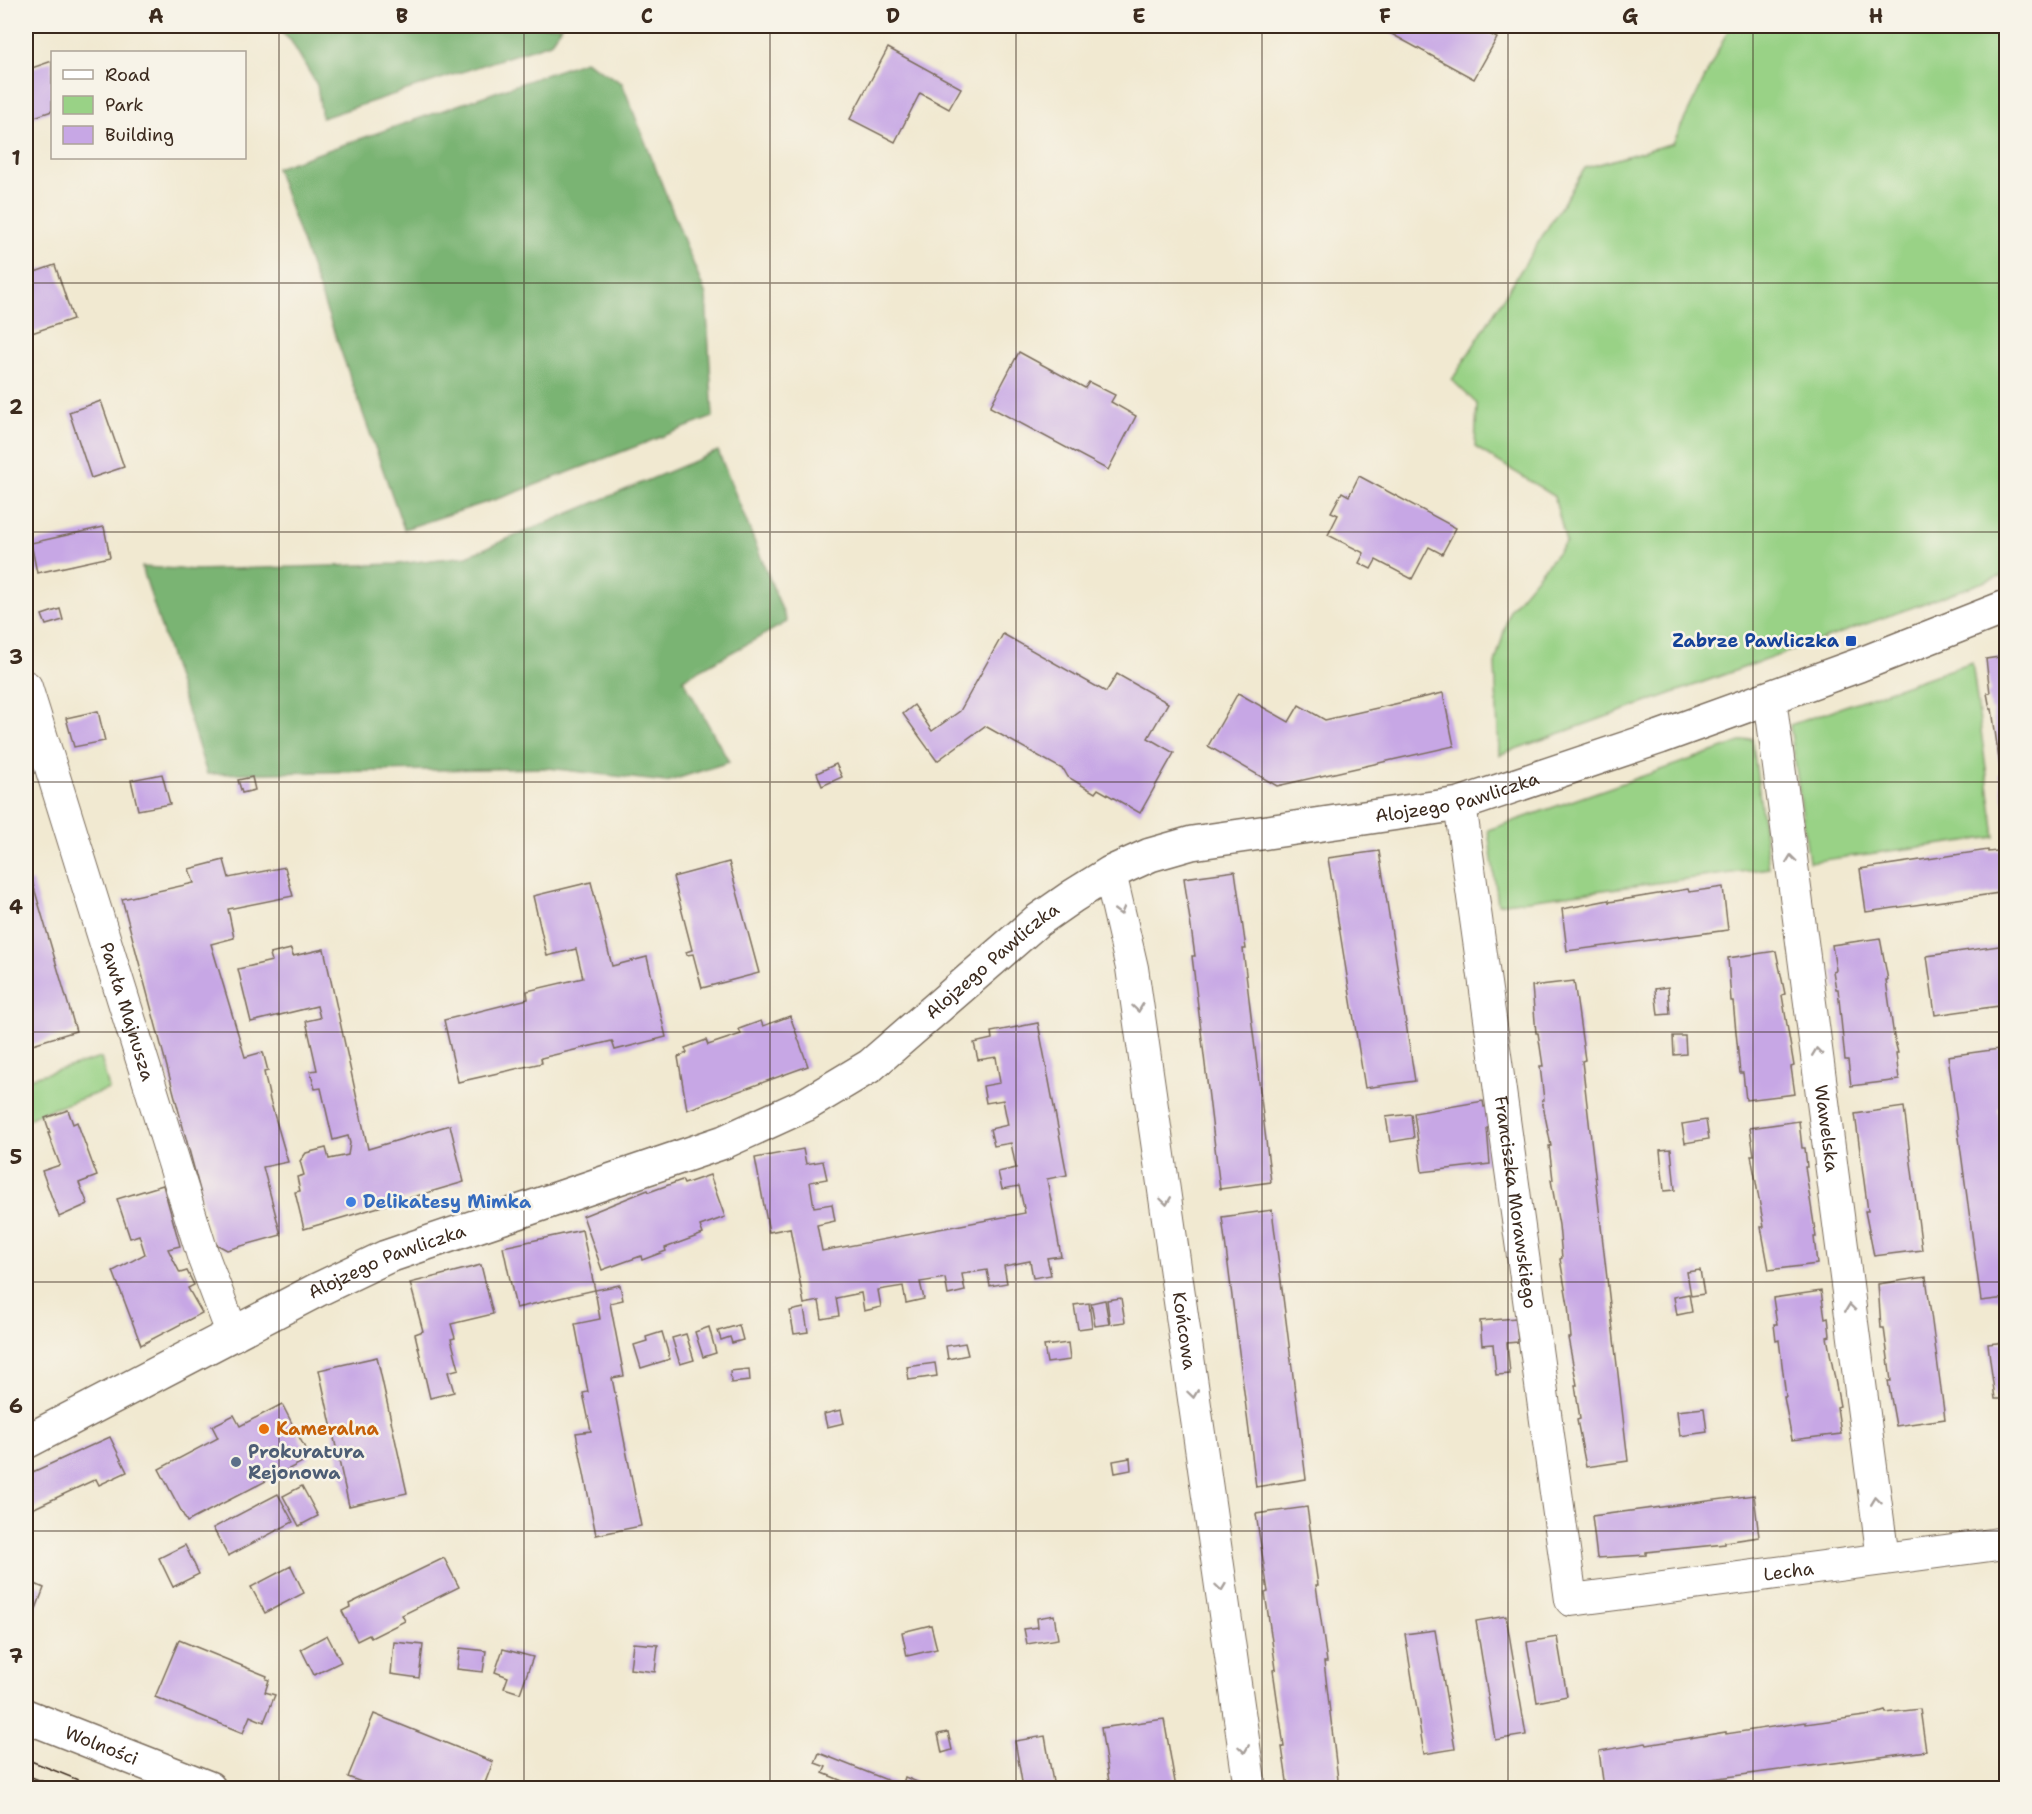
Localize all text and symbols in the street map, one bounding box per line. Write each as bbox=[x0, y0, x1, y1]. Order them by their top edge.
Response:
text: A bbox=[148, 3, 164, 29]
text: B bbox=[396, 3, 408, 29]
text: C bbox=[641, 3, 653, 29]
text: D bbox=[886, 3, 900, 29]
text: E bbox=[1132, 3, 1146, 29]
text: F bbox=[1379, 3, 1391, 29]
text: G bbox=[1622, 3, 1638, 29]
text: H bbox=[1869, 3, 1883, 29]
legend bbox=[51, 51, 246, 159]
text: Road bbox=[105, 63, 150, 87]
text: Park bbox=[105, 93, 144, 117]
text: Building bbox=[105, 123, 174, 147]
text: 1 bbox=[11, 145, 21, 171]
text: 2 bbox=[9, 394, 23, 420]
place label: Zabrze Pawliczka bbox=[1672, 629, 1840, 653]
marker: Zabrze Pawliczka bbox=[1844, 634, 1858, 648]
text: 3 bbox=[9, 644, 23, 670]
street label: Alojzego Pawliczka bbox=[1373, 766, 1542, 828]
one-way arrow bbox=[1786, 854, 1798, 863]
text: 4 bbox=[9, 894, 23, 920]
street label: Alojzego Pawliczka bbox=[920, 897, 1064, 1024]
one-way arrow bbox=[1113, 906, 1126, 916]
street label: Pawła Majnusza bbox=[94, 939, 160, 1084]
one-way arrow bbox=[1132, 1004, 1144, 1013]
one-way arrow bbox=[1811, 1047, 1823, 1057]
street label: Wawelska bbox=[1809, 1083, 1844, 1173]
street label: Franciszka Morawskiego bbox=[1489, 1094, 1542, 1310]
text: 5 bbox=[10, 1144, 22, 1170]
place label: Delikatesy Mimka bbox=[363, 1190, 532, 1214]
marker: Delikatesy Mimka bbox=[344, 1195, 358, 1209]
one-way arrow bbox=[1159, 1197, 1171, 1206]
street label: Alojzego Pawliczka bbox=[304, 1219, 469, 1305]
street label: Końcowa bbox=[1167, 1290, 1202, 1371]
one-way arrow bbox=[1845, 1303, 1857, 1312]
one-way arrow bbox=[1187, 1390, 1199, 1399]
text: 6 bbox=[9, 1393, 23, 1419]
place label: Kameralna bbox=[276, 1417, 380, 1441]
marker: Kameralna bbox=[257, 1422, 271, 1436]
place label: Prokuratura Rejonowa bbox=[248, 1440, 365, 1485]
marker: Prokuratura Rejonowa bbox=[229, 1455, 243, 1469]
one-way arrow bbox=[1870, 1497, 1882, 1506]
street label: Lecha bbox=[1762, 1556, 1815, 1587]
one-way arrow bbox=[1215, 1583, 1227, 1592]
text: 7 bbox=[9, 1643, 23, 1669]
street label: Wolności bbox=[61, 1720, 142, 1771]
one-way arrow bbox=[1238, 1744, 1250, 1753]

